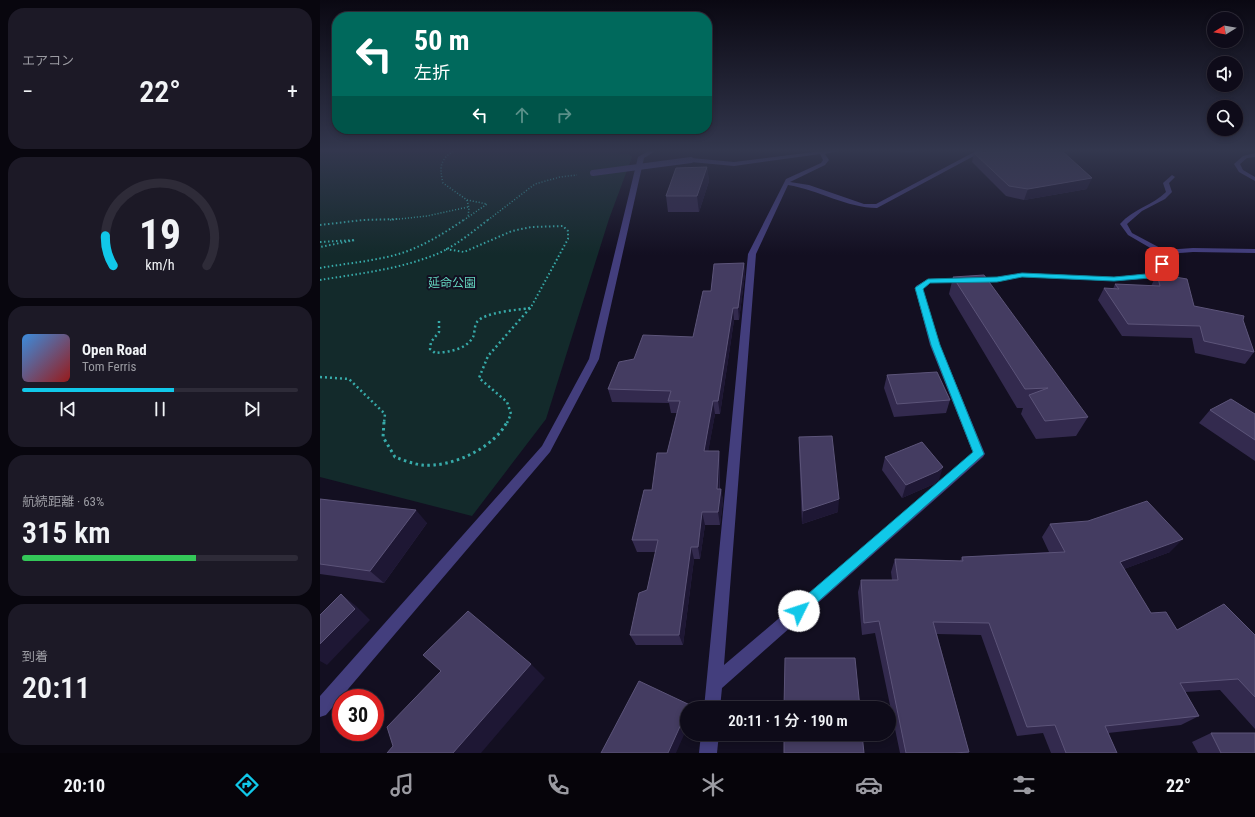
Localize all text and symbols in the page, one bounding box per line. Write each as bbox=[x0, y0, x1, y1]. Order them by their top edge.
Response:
north arrow bbox=[1207, 12, 1243, 48]
map controls bbox=[1207, 12, 1243, 136]
text: 50 m bbox=[414, 24, 470, 57]
icon: left bbox=[348, 28, 400, 80]
text: エアコン bbox=[22, 53, 74, 68]
button: sound bbox=[1207, 56, 1243, 92]
text: 左折 bbox=[414, 62, 450, 83]
text: 22° bbox=[139, 74, 181, 109]
text: − bbox=[22, 79, 33, 104]
text: + bbox=[287, 79, 298, 104]
button: search bbox=[1207, 100, 1243, 136]
icon: left bbox=[469, 104, 491, 126]
icon: ahead bbox=[511, 104, 533, 126]
icon: right bbox=[553, 104, 575, 126]
text: 19 bbox=[139, 209, 181, 258]
pin bbox=[1145, 247, 1179, 281]
icon: arrive bbox=[1151, 253, 1173, 275]
text: km/h bbox=[145, 256, 175, 272]
park label: 延命公園 bbox=[428, 276, 476, 290]
text: Open Road bbox=[82, 341, 147, 359]
text: Tom Ferris bbox=[82, 359, 136, 374]
icon: previous bbox=[57, 398, 79, 420]
icon: pause bbox=[149, 398, 171, 420]
icon: next bbox=[241, 398, 263, 420]
text: 航続距離 · 63% bbox=[22, 494, 104, 509]
text: 315 km bbox=[22, 515, 111, 550]
position arrow bbox=[778, 590, 820, 632]
text: 到着 bbox=[22, 649, 48, 664]
text: 20:11 bbox=[22, 670, 90, 705]
speed limit sign: 30 bbox=[332, 689, 384, 741]
text: 20:11 · 1 分 · 190 m bbox=[728, 712, 848, 730]
icon: directions bbox=[233, 771, 261, 799]
icon: music bbox=[388, 771, 416, 799]
icon: phone bbox=[544, 771, 572, 799]
icon: climate bbox=[699, 771, 727, 799]
icon: car bbox=[855, 771, 883, 799]
icon: filters bbox=[1010, 771, 1038, 799]
text: 20:10 bbox=[64, 775, 105, 796]
text: 22° bbox=[1166, 775, 1191, 796]

